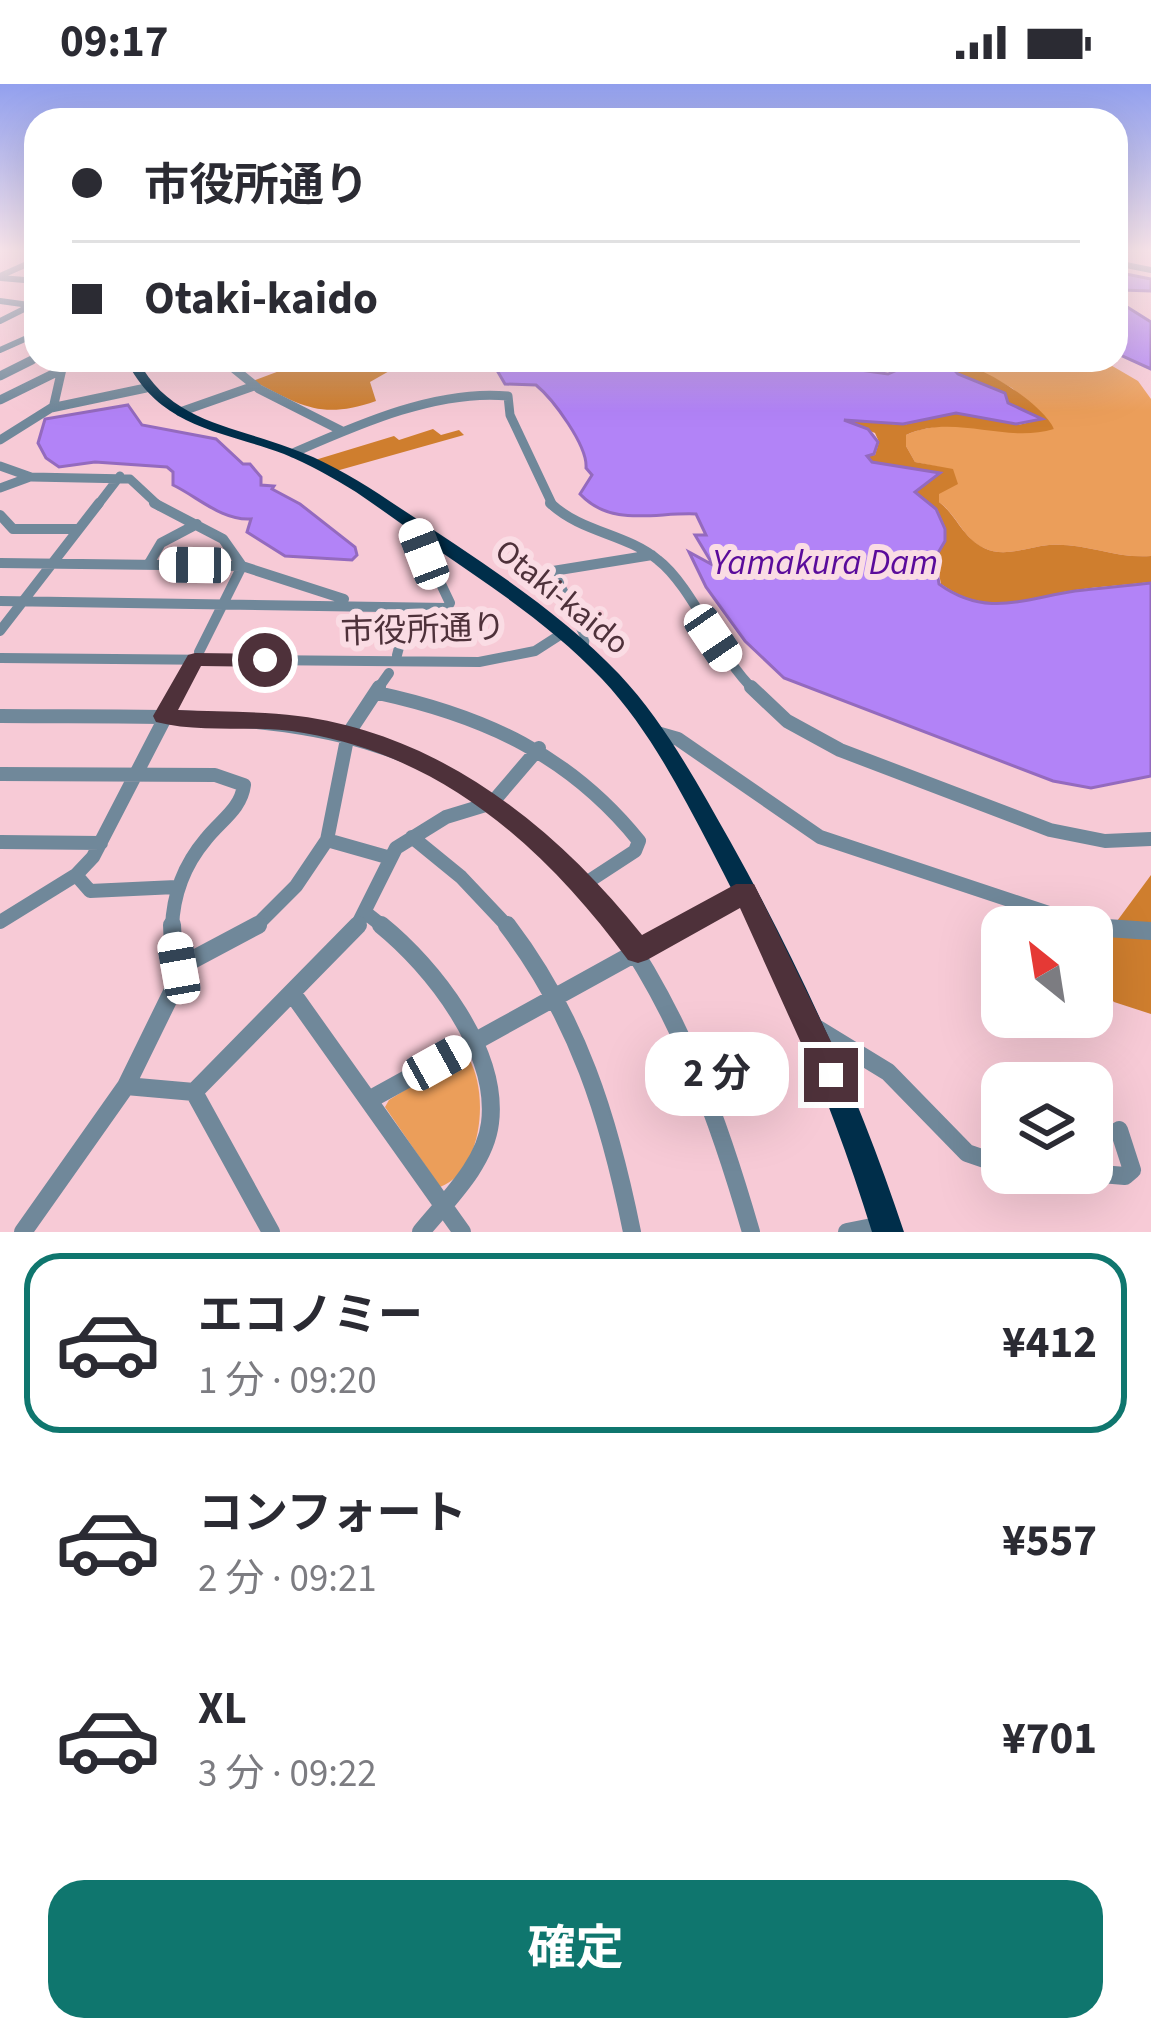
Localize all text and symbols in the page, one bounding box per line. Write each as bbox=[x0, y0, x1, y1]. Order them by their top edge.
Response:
text: 09:17 bbox=[60, 10, 169, 74]
text: 市役所通り bbox=[144, 154, 369, 218]
text: Otaki-kaido bbox=[144, 267, 378, 331]
car bbox=[394, 514, 454, 594]
street label: Otaki-kaido bbox=[485, 528, 639, 666]
water label: Yamakura Dam bbox=[712, 537, 938, 588]
car bbox=[159, 546, 231, 584]
car bbox=[678, 598, 748, 678]
street label: 市役所通り bbox=[340, 604, 506, 656]
route start bbox=[238, 633, 292, 687]
north arrow bbox=[981, 906, 1113, 1038]
map controls bbox=[981, 906, 1113, 1194]
car bbox=[155, 929, 203, 1007]
car bbox=[397, 1030, 477, 1096]
callout: 2 分 bbox=[645, 1033, 789, 1117]
text: 2 分 bbox=[683, 1046, 751, 1102]
route end bbox=[804, 1048, 858, 1102]
button: layers bbox=[981, 1062, 1113, 1194]
text: エコノミー bbox=[198, 1284, 423, 1348]
icon: car bbox=[54, 1289, 162, 1397]
text: ¥412 bbox=[1002, 1311, 1097, 1375]
text: 1 分 · 09:20 bbox=[198, 1353, 377, 1409]
text: コンフォート bbox=[198, 1482, 467, 1546]
icon: car bbox=[54, 1487, 162, 1595]
text: ¥557 bbox=[1002, 1509, 1097, 1573]
text: 2 分 · 09:21 bbox=[198, 1551, 377, 1607]
text: XL bbox=[198, 1677, 247, 1741]
icon: car bbox=[54, 1685, 162, 1793]
text: ¥701 bbox=[1002, 1707, 1097, 1771]
text: 3 分 · 09:22 bbox=[198, 1746, 377, 1802]
button: 確定 bbox=[48, 1880, 1103, 2018]

